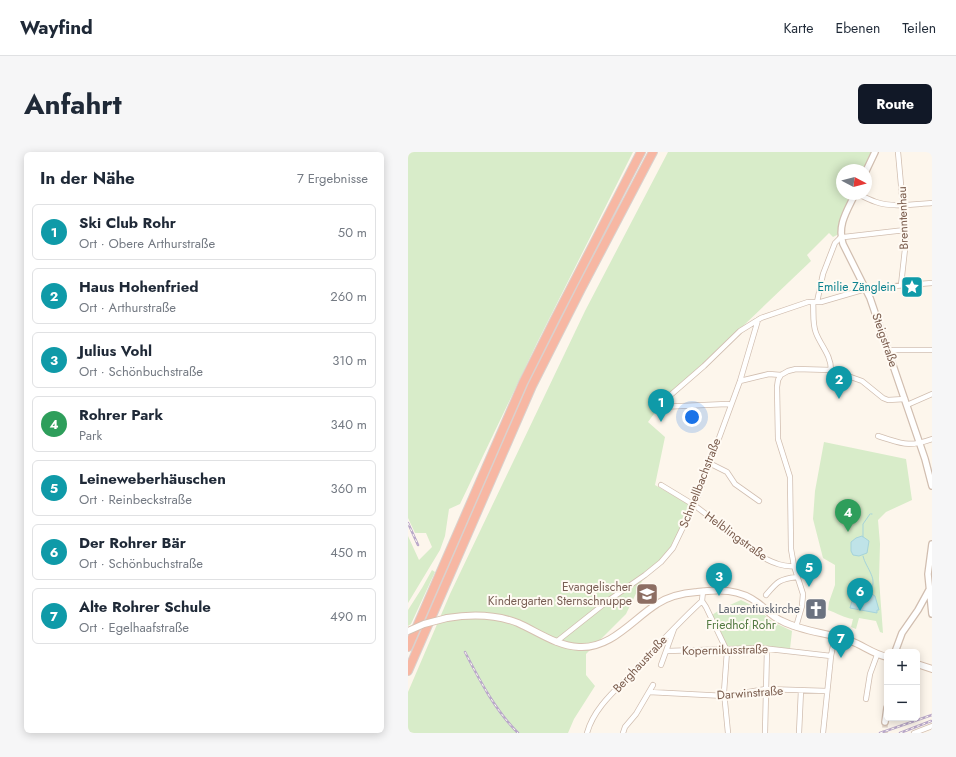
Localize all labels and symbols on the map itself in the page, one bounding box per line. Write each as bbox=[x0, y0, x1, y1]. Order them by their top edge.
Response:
north arrow bbox=[836, 164, 872, 200]
street label: Brenntenhau bbox=[893, 186, 913, 250]
place icon: Emilie Zänglein bbox=[899, 274, 925, 300]
place label: Emilie Zänglein bbox=[817, 278, 896, 296]
street label: Steigstraße bbox=[867, 311, 903, 369]
pin: 2 bbox=[826, 366, 852, 399]
pin: 1 bbox=[648, 389, 674, 422]
your location bbox=[682, 407, 702, 427]
street label: Schmellbachstraße bbox=[675, 435, 725, 531]
pin: 4 bbox=[835, 499, 861, 532]
street label: Helblingstraße bbox=[701, 507, 771, 565]
pin: 5 bbox=[796, 554, 822, 587]
pin: 3 bbox=[706, 563, 732, 596]
place label: Evangelischer Kindergarten Sternschnuppe bbox=[488, 578, 633, 610]
pin: 6 bbox=[847, 578, 873, 611]
school or university icon: Evangelischer Kindergarten Sternschnuppe bbox=[634, 581, 660, 607]
church icon: Laurentiuskirche bbox=[803, 596, 829, 622]
place label: Laurentiuskirche bbox=[718, 600, 800, 618]
park label: Friedhof Rohr bbox=[706, 616, 777, 634]
pin: 7 bbox=[828, 625, 854, 658]
street label: Berghaustraße bbox=[609, 631, 671, 697]
street label: Kopernikusstraße bbox=[682, 640, 768, 660]
street label: Darwinstraße bbox=[716, 682, 784, 704]

